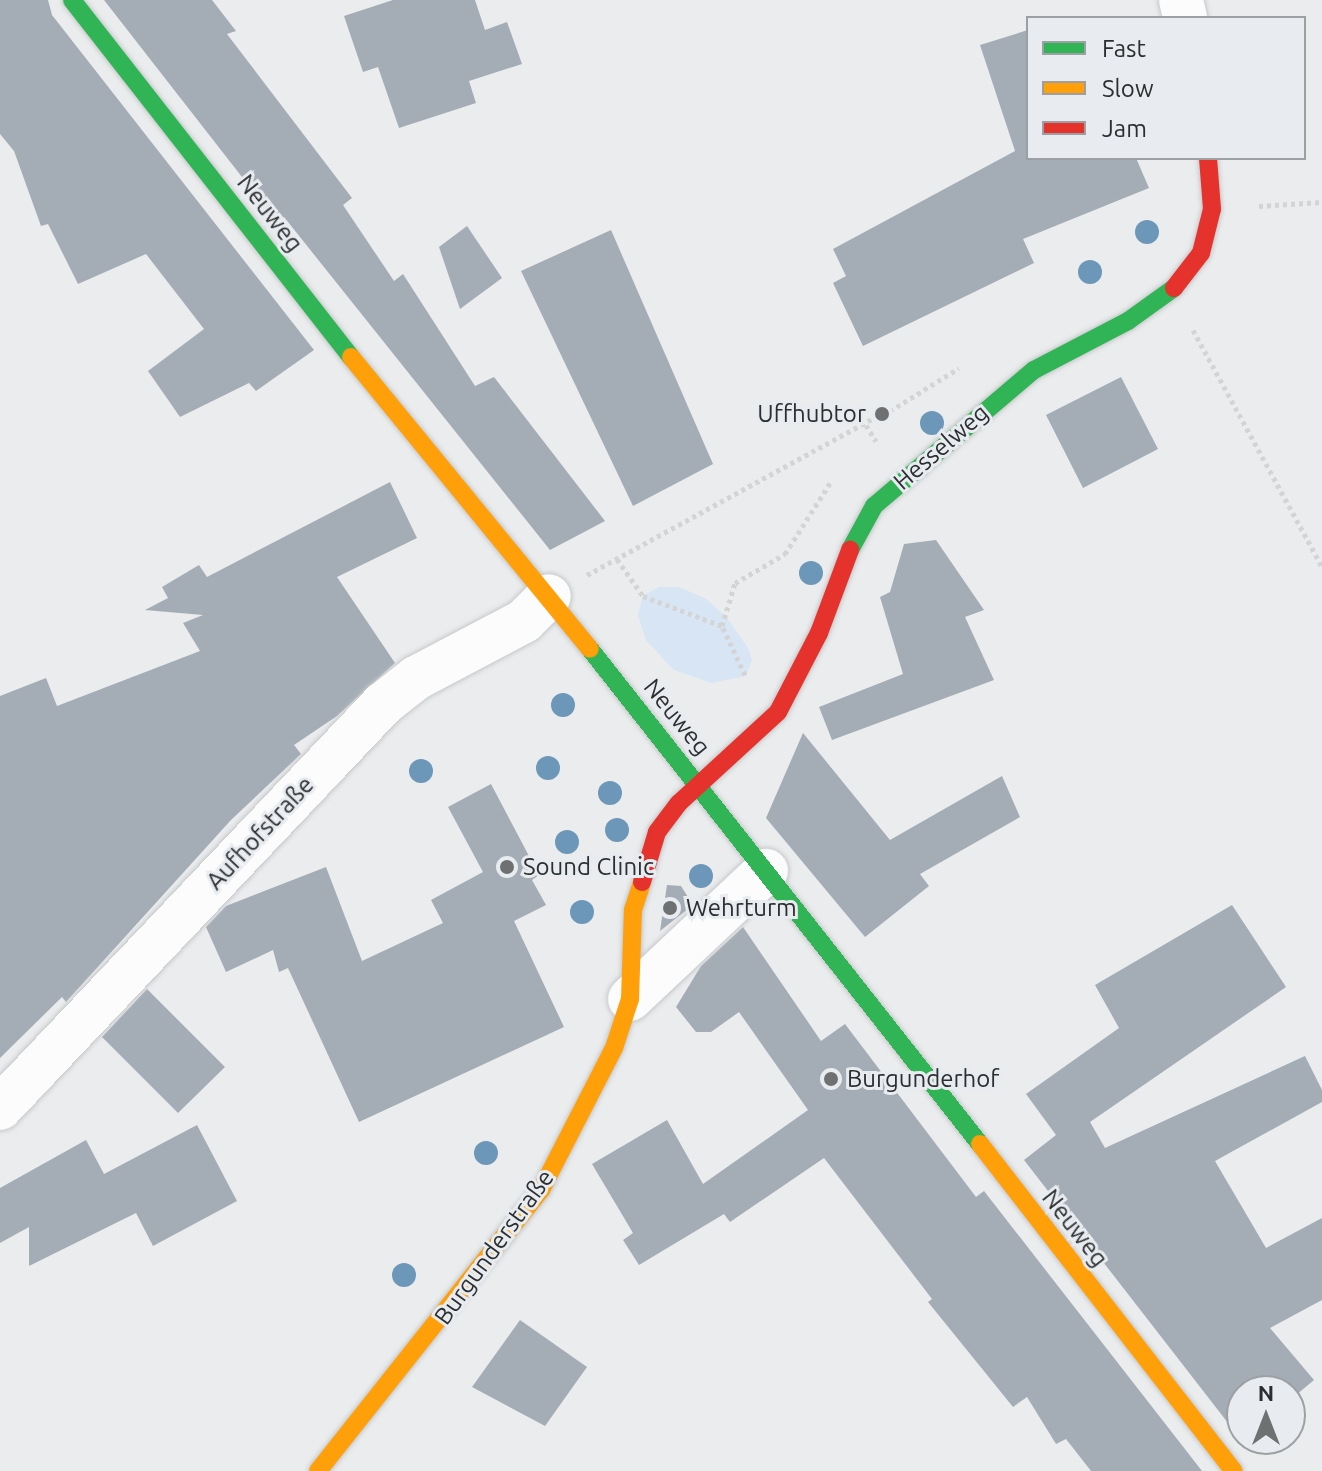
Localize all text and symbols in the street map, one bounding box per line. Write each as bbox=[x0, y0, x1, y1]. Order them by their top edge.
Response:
legend bbox=[1026, 16, 1306, 160]
text: Fast bbox=[1102, 35, 1146, 62]
text: Slow bbox=[1102, 75, 1154, 102]
text: Jam bbox=[1102, 115, 1147, 142]
street label: Neuweg bbox=[231, 169, 309, 257]
street label: Hesselweg bbox=[888, 398, 994, 496]
place label: Uffhubtor bbox=[757, 400, 866, 428]
marker: Uffhubtor bbox=[873, 405, 891, 423]
street label: Neuweg bbox=[638, 673, 716, 761]
street label: Aufhofstraße bbox=[200, 770, 320, 896]
place label: Sound Clinic bbox=[523, 853, 654, 881]
marker: Sound Clinic bbox=[498, 858, 516, 876]
place label: Wehrturm bbox=[686, 894, 797, 922]
marker: Wehrturm bbox=[661, 899, 679, 917]
place label: Burgunderhof bbox=[847, 1065, 999, 1093]
marker: Burgunderhof bbox=[822, 1070, 840, 1088]
street label: Burgunderstraße bbox=[428, 1164, 560, 1330]
street label: Neuweg bbox=[1036, 1184, 1114, 1272]
north arrow bbox=[1226, 1375, 1306, 1455]
text: N bbox=[1258, 1380, 1274, 1405]

